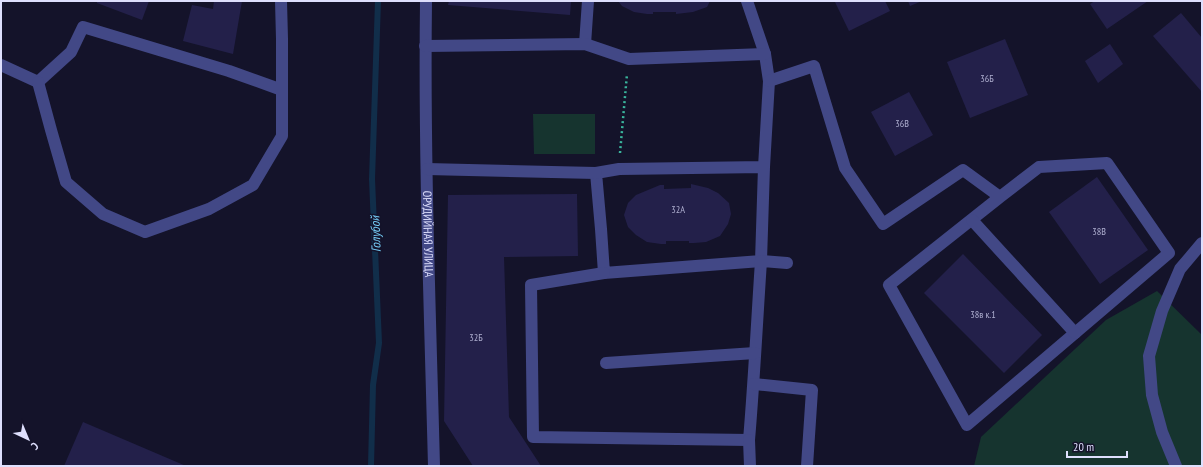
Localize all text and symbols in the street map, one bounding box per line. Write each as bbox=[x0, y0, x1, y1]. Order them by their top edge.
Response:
house number: 36Б bbox=[980, 72, 994, 85]
house number: 36В bbox=[895, 117, 909, 130]
street label: ОРУДИЙНАЯ УЛИЦА bbox=[420, 191, 437, 278]
house number: 32А bbox=[671, 203, 685, 216]
water label: Голубой bbox=[366, 214, 385, 252]
house number: 38В bbox=[1092, 225, 1106, 238]
house number: 38в к.1 bbox=[970, 308, 996, 321]
house number: 32Б bbox=[469, 331, 483, 344]
north arrow bbox=[8, 419, 48, 459]
scale bar bbox=[1067, 433, 1127, 459]
text: С bbox=[28, 439, 42, 453]
text: 20 m bbox=[1073, 439, 1094, 454]

